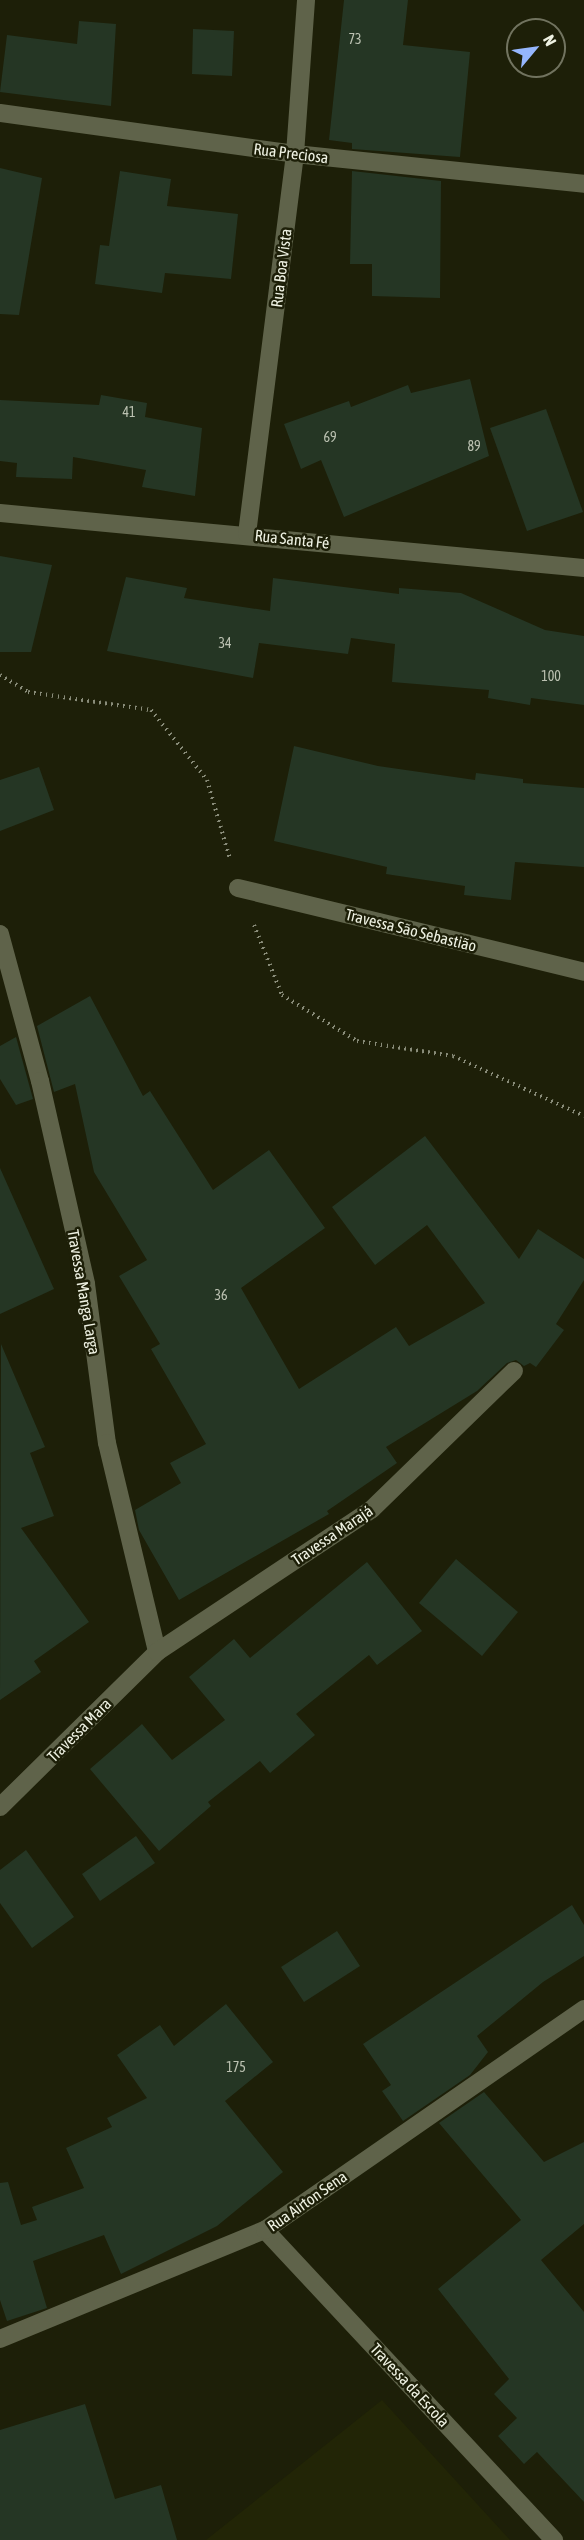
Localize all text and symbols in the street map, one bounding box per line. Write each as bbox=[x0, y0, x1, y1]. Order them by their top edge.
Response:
north arrow bbox=[506, 18, 566, 78]
house number: 73 bbox=[348, 31, 362, 47]
text: N bbox=[540, 32, 560, 49]
street label: Rua Preciosa bbox=[252, 139, 330, 167]
street label: Rua Boa Vista bbox=[267, 227, 295, 309]
house number: 41 bbox=[122, 404, 136, 420]
house number: 69 bbox=[323, 429, 337, 445]
house number: 89 bbox=[467, 438, 481, 454]
street label: Rua Santa Fé bbox=[254, 526, 330, 552]
house number: 34 bbox=[218, 635, 232, 651]
house number: 100 bbox=[541, 668, 561, 684]
street label: Travessa São Sebastião bbox=[344, 904, 478, 956]
street label: Travessa Manga Larga bbox=[64, 1228, 104, 1356]
house number: 36 bbox=[214, 1287, 228, 1303]
street label: Travessa Marajá bbox=[288, 1501, 376, 1569]
street label: Travessa Mara bbox=[43, 1694, 115, 1766]
house number: 175 bbox=[226, 2059, 246, 2075]
street label: Rua Airton Sena bbox=[264, 2167, 350, 2235]
street label: Travessa da Escola bbox=[366, 2339, 454, 2431]

